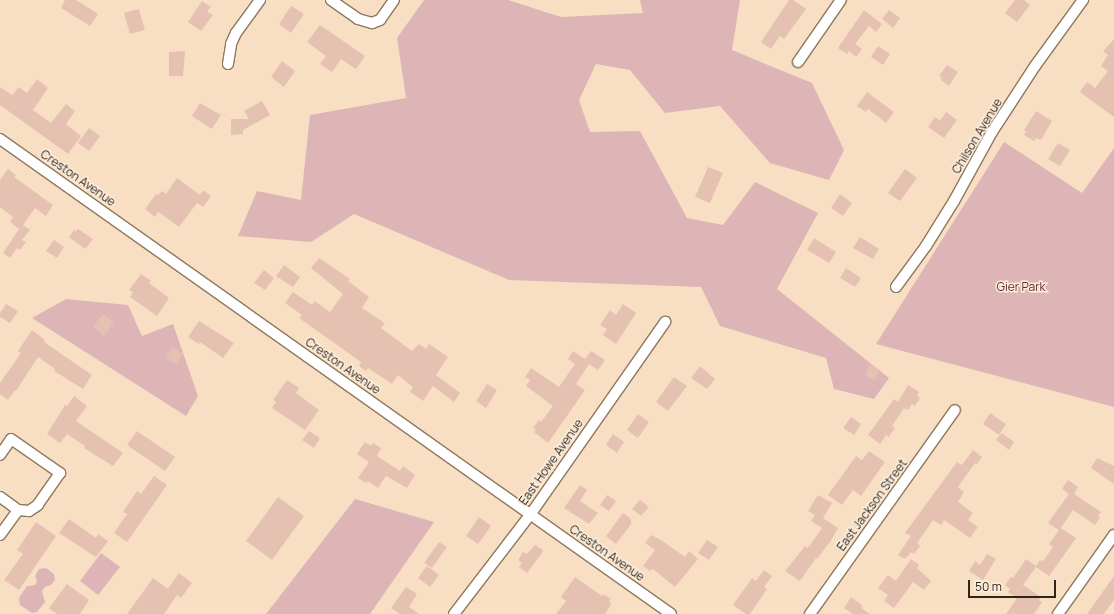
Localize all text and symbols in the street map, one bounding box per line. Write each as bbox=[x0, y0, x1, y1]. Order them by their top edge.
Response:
street label: Chilson Avenue bbox=[949, 96, 1005, 176]
street label: Creston Avenue bbox=[38, 147, 118, 209]
park label: Gier Park bbox=[997, 280, 1045, 294]
street label: Creston Avenue bbox=[303, 335, 383, 397]
street label: East Howe Avenue bbox=[516, 416, 586, 508]
street label: East Jackson Street bbox=[834, 456, 910, 554]
street label: Creston Avenue bbox=[567, 522, 647, 584]
scale bar bbox=[970, 572, 1058, 598]
text: 50 m bbox=[975, 578, 1002, 595]

